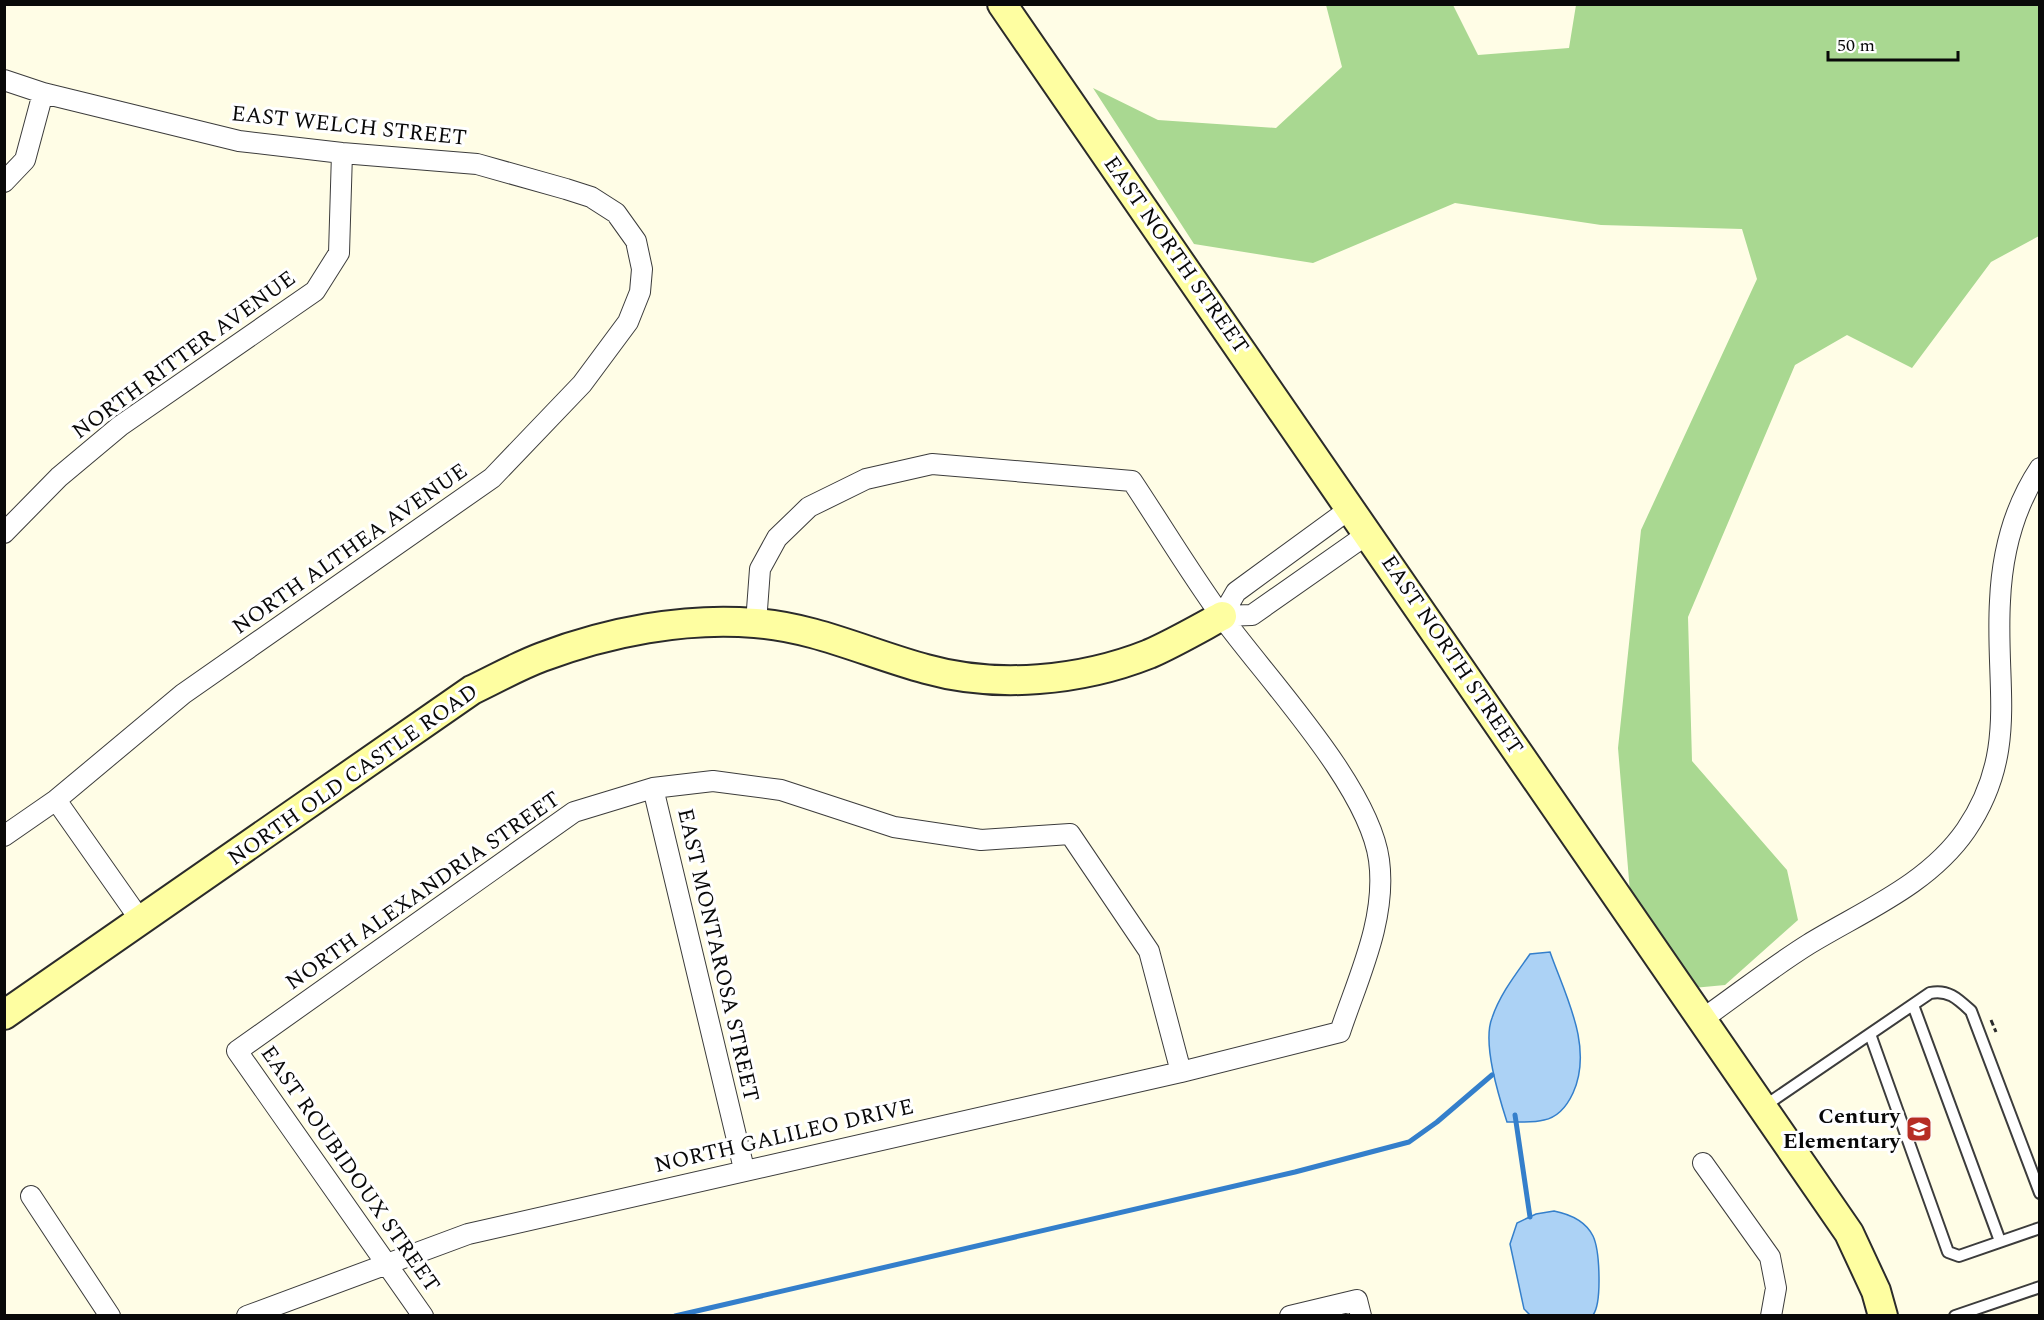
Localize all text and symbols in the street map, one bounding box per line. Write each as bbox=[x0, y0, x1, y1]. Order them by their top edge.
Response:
scale bar bbox=[1828, 24, 1958, 62]
text: 50 m bbox=[1837, 32, 1875, 59]
street label: EAST WELCH STREET bbox=[230, 97, 468, 155]
street label: EAST NORTH STREET bbox=[1095, 149, 1257, 361]
street label: NORTH RITTER AVENUE bbox=[65, 262, 303, 448]
street label: NORTH ALTHEA AVENUE bbox=[226, 455, 474, 643]
street label: EAST NORTH STREET bbox=[1373, 548, 1531, 762]
street label: NORTH OLD CASTLE ROAD bbox=[221, 676, 485, 874]
street label: NORTH ALEXANDRIA STREET bbox=[279, 783, 567, 999]
street label: EAST MONTAROSA STREET bbox=[668, 805, 768, 1105]
street label: EAST ROUBIDOUX STREET bbox=[252, 1039, 448, 1299]
street label: NORTH GALILEO DRIVE bbox=[651, 1090, 917, 1182]
place label: Century Elementary bbox=[1783, 1100, 1902, 1158]
school or university icon: Century Elementary bbox=[1904, 1114, 1934, 1144]

